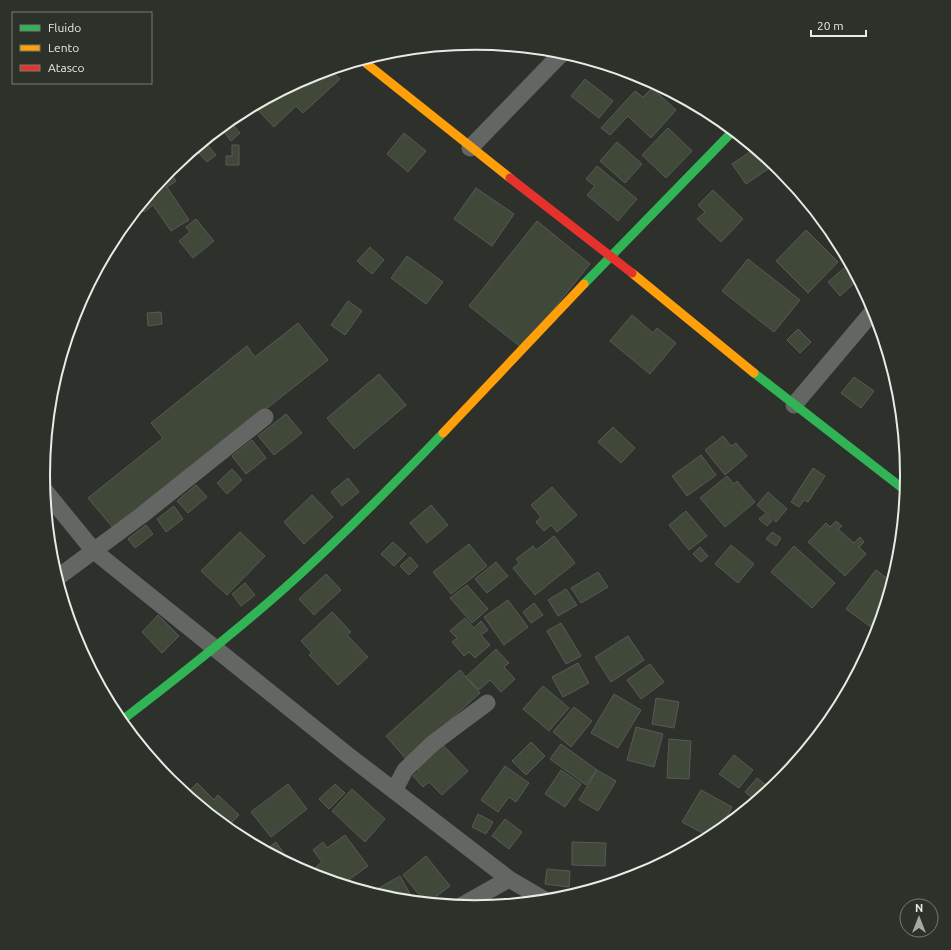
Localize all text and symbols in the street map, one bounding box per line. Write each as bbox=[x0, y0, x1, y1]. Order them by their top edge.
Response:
legend bbox=[12, 12, 152, 84]
scale bar bbox=[811, 12, 866, 38]
text: 20 m bbox=[817, 19, 844, 32]
text: Fluido bbox=[48, 21, 81, 34]
text: Lento bbox=[48, 41, 79, 54]
text: Atasco bbox=[48, 61, 84, 74]
north arrow bbox=[899, 898, 939, 938]
text: N bbox=[915, 902, 923, 914]

